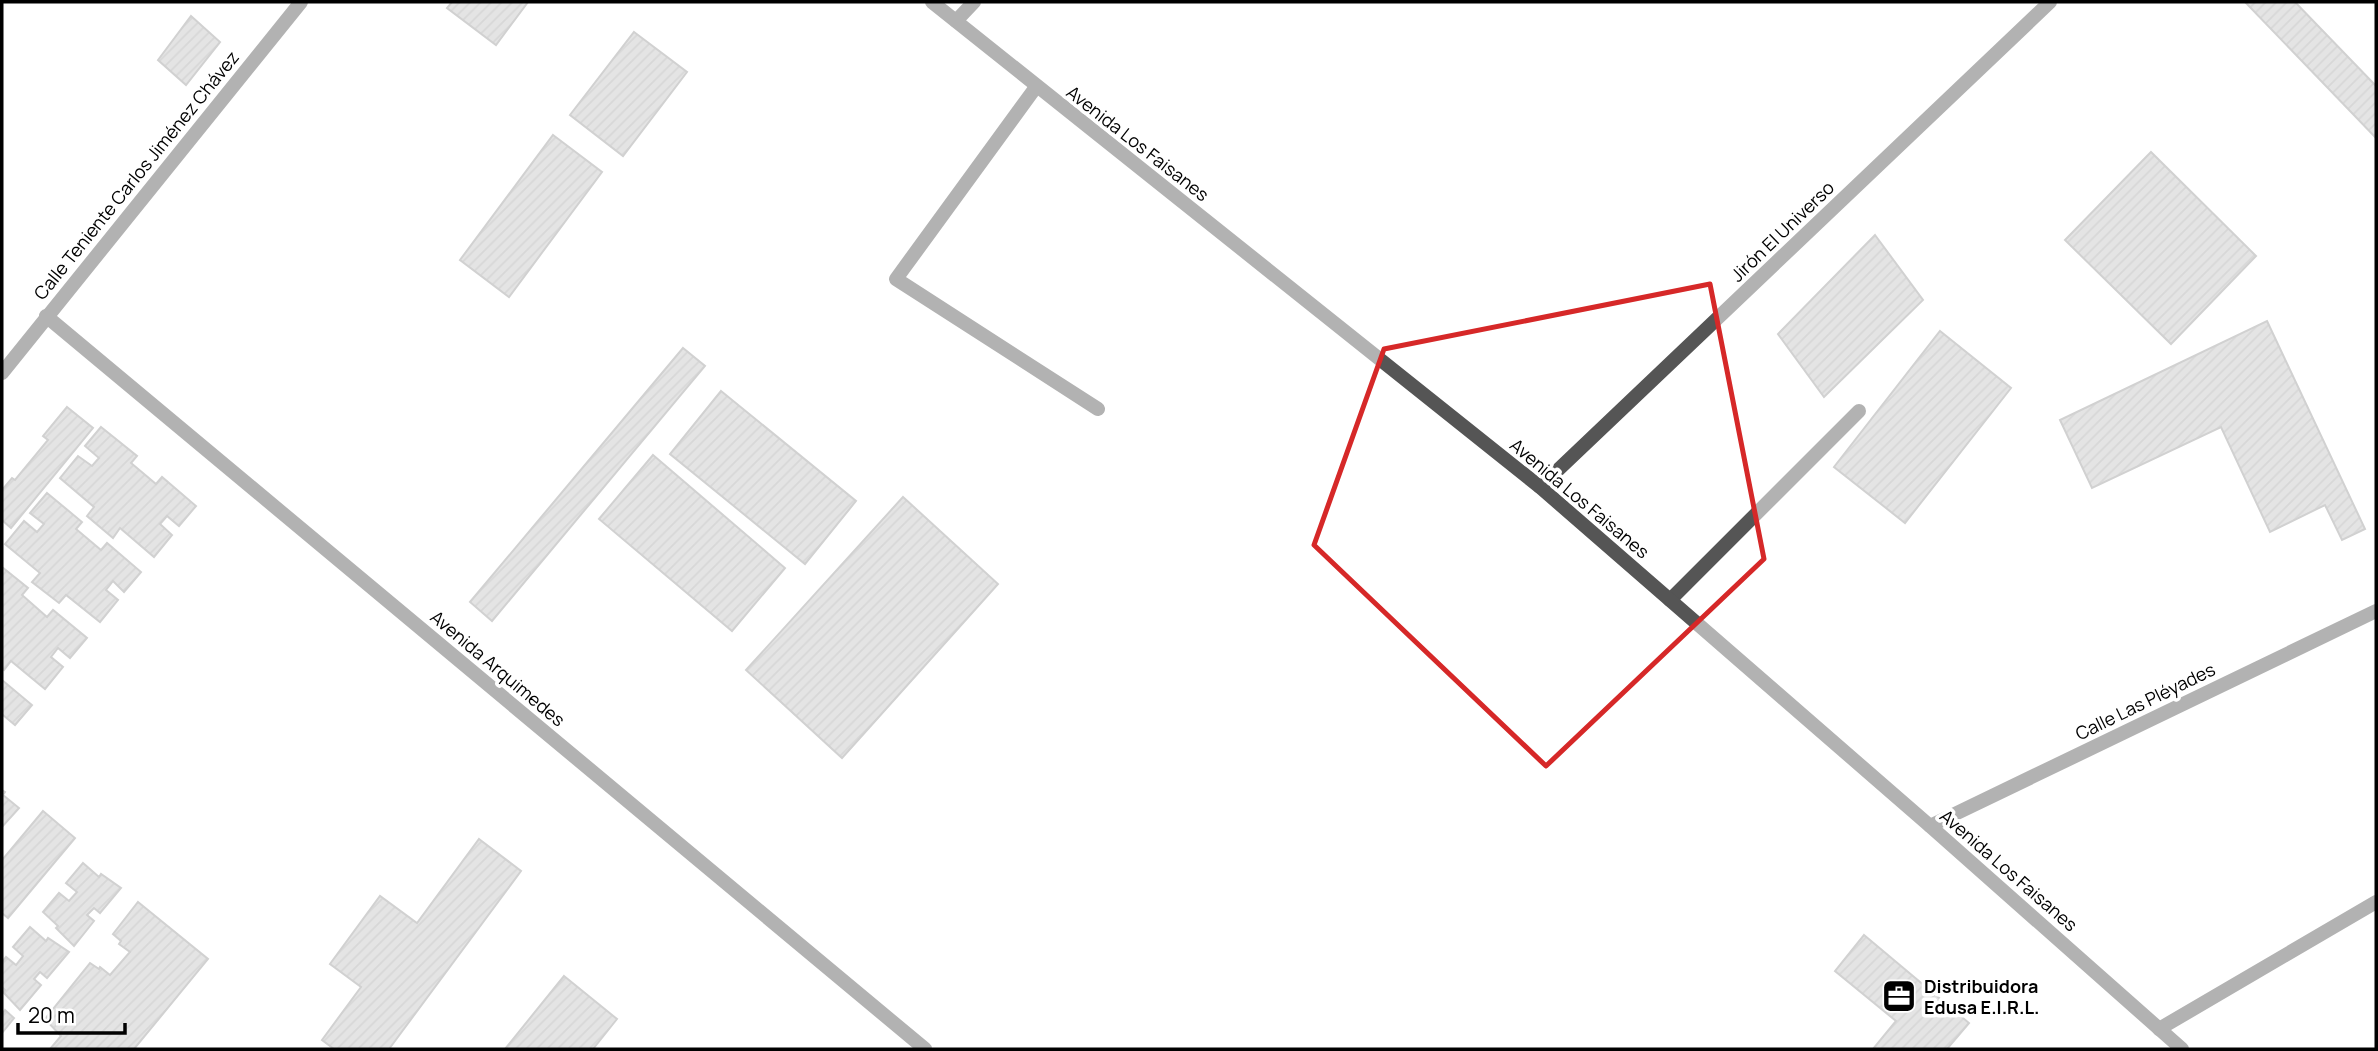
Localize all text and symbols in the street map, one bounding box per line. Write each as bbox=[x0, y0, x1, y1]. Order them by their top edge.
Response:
street label: Calle Teniente Carlos Jiménez Chávez bbox=[28, 46, 244, 304]
street label: Avenida Los Faisanes bbox=[1062, 80, 1214, 206]
street label: Jirón El Universo bbox=[1725, 176, 1839, 286]
street label: Avenida Los Faisanes bbox=[1505, 433, 1655, 563]
street label: Avenida Arquimedes bbox=[426, 605, 570, 731]
street label: Calle Las Pléyades bbox=[2071, 657, 2219, 745]
street label: Avenida Los Faisanes bbox=[1935, 804, 2083, 936]
place label: Distribuidora Edusa E.I.R.L. bbox=[1924, 974, 2040, 1019]
office icon: Distribuidora Edusa E.I.R.L. bbox=[1880, 977, 1918, 1015]
scale bar bbox=[18, 992, 124, 1036]
text: 20 m bbox=[28, 1001, 75, 1029]

